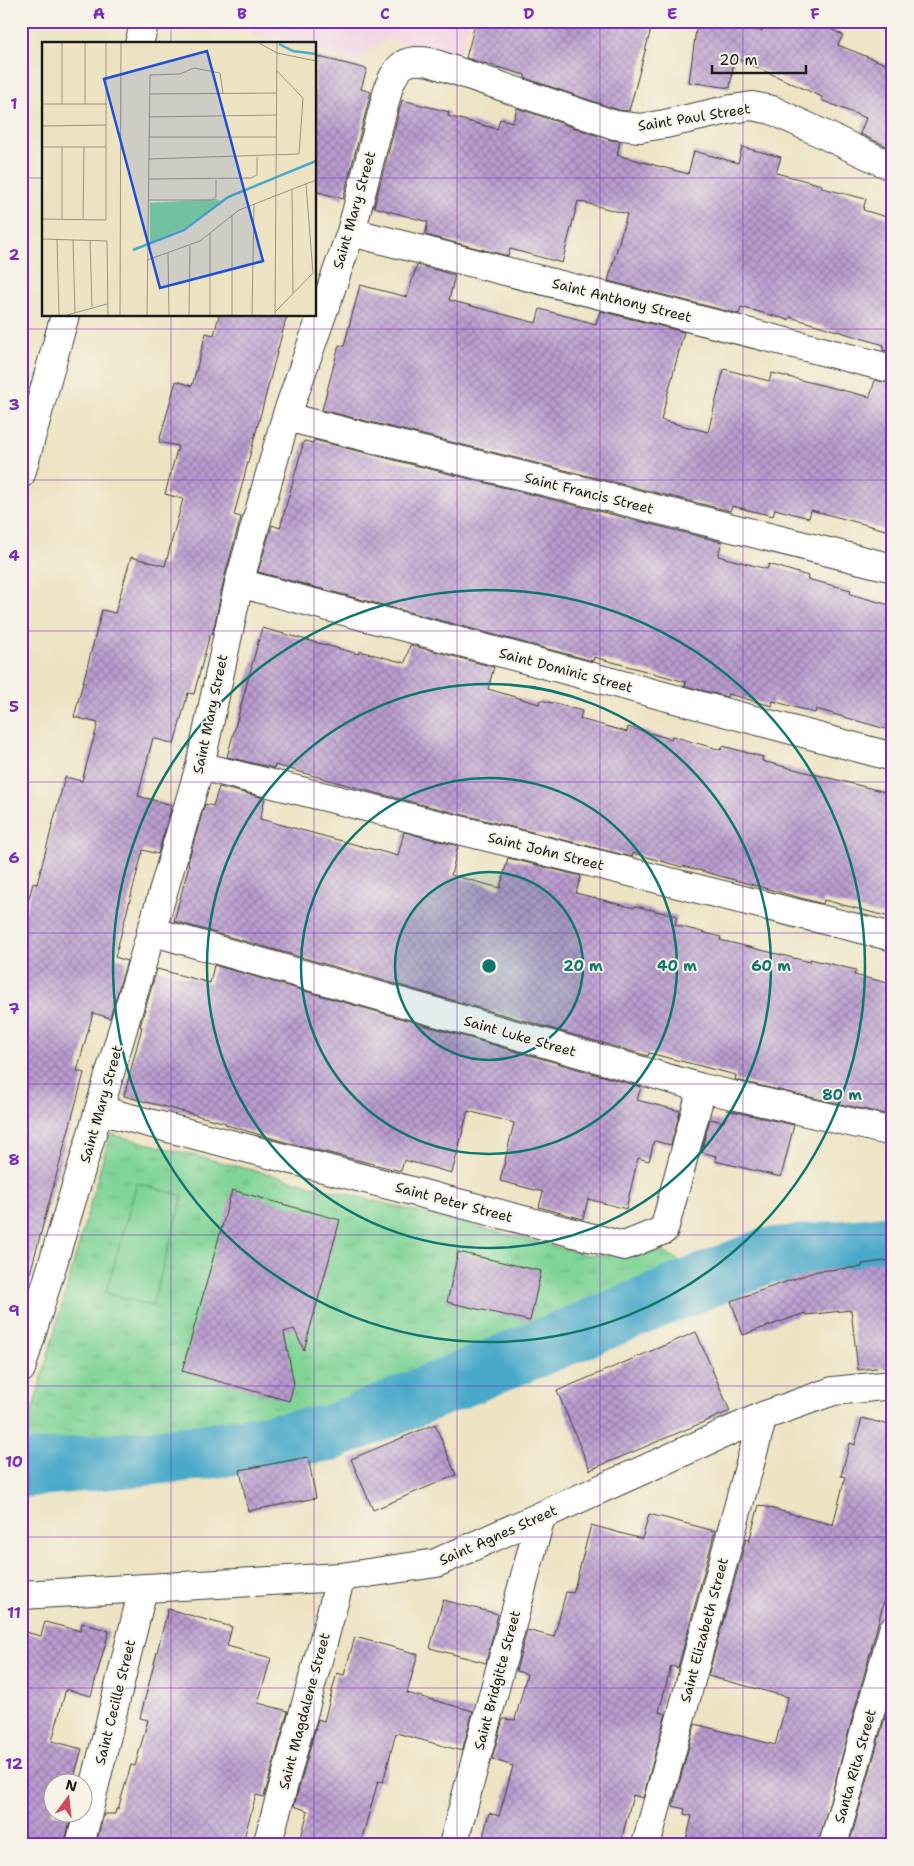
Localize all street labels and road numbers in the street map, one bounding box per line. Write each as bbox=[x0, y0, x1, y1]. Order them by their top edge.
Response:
street label: Saint Paul Street bbox=[636, 99, 752, 135]
street label: Saint Mary Street bbox=[329, 149, 379, 271]
street label: Saint Anthony Street bbox=[550, 274, 694, 326]
street label: Saint Francis Street bbox=[522, 468, 656, 518]
street label: Saint Dominic Street bbox=[497, 643, 635, 697]
street label: Saint Mary Street bbox=[189, 653, 231, 775]
street label: Saint John Street bbox=[486, 828, 606, 874]
street label: Saint Luke Street bbox=[462, 1011, 578, 1061]
street label: Saint Mary Street bbox=[76, 1043, 126, 1165]
street label: Saint Peter Street bbox=[393, 1178, 515, 1226]
street label: Saint Agnes Street bbox=[436, 1501, 560, 1569]
street label: Saint Elizabeth Street bbox=[676, 1556, 732, 1704]
street label: Saint Bridgitte Street bbox=[470, 1608, 524, 1752]
street label: Saint Magdalene Street bbox=[274, 1631, 334, 1791]
street label: Saint Cecille Street bbox=[91, 1638, 139, 1766]
street label: Santa Rita Street bbox=[830, 1707, 880, 1825]

